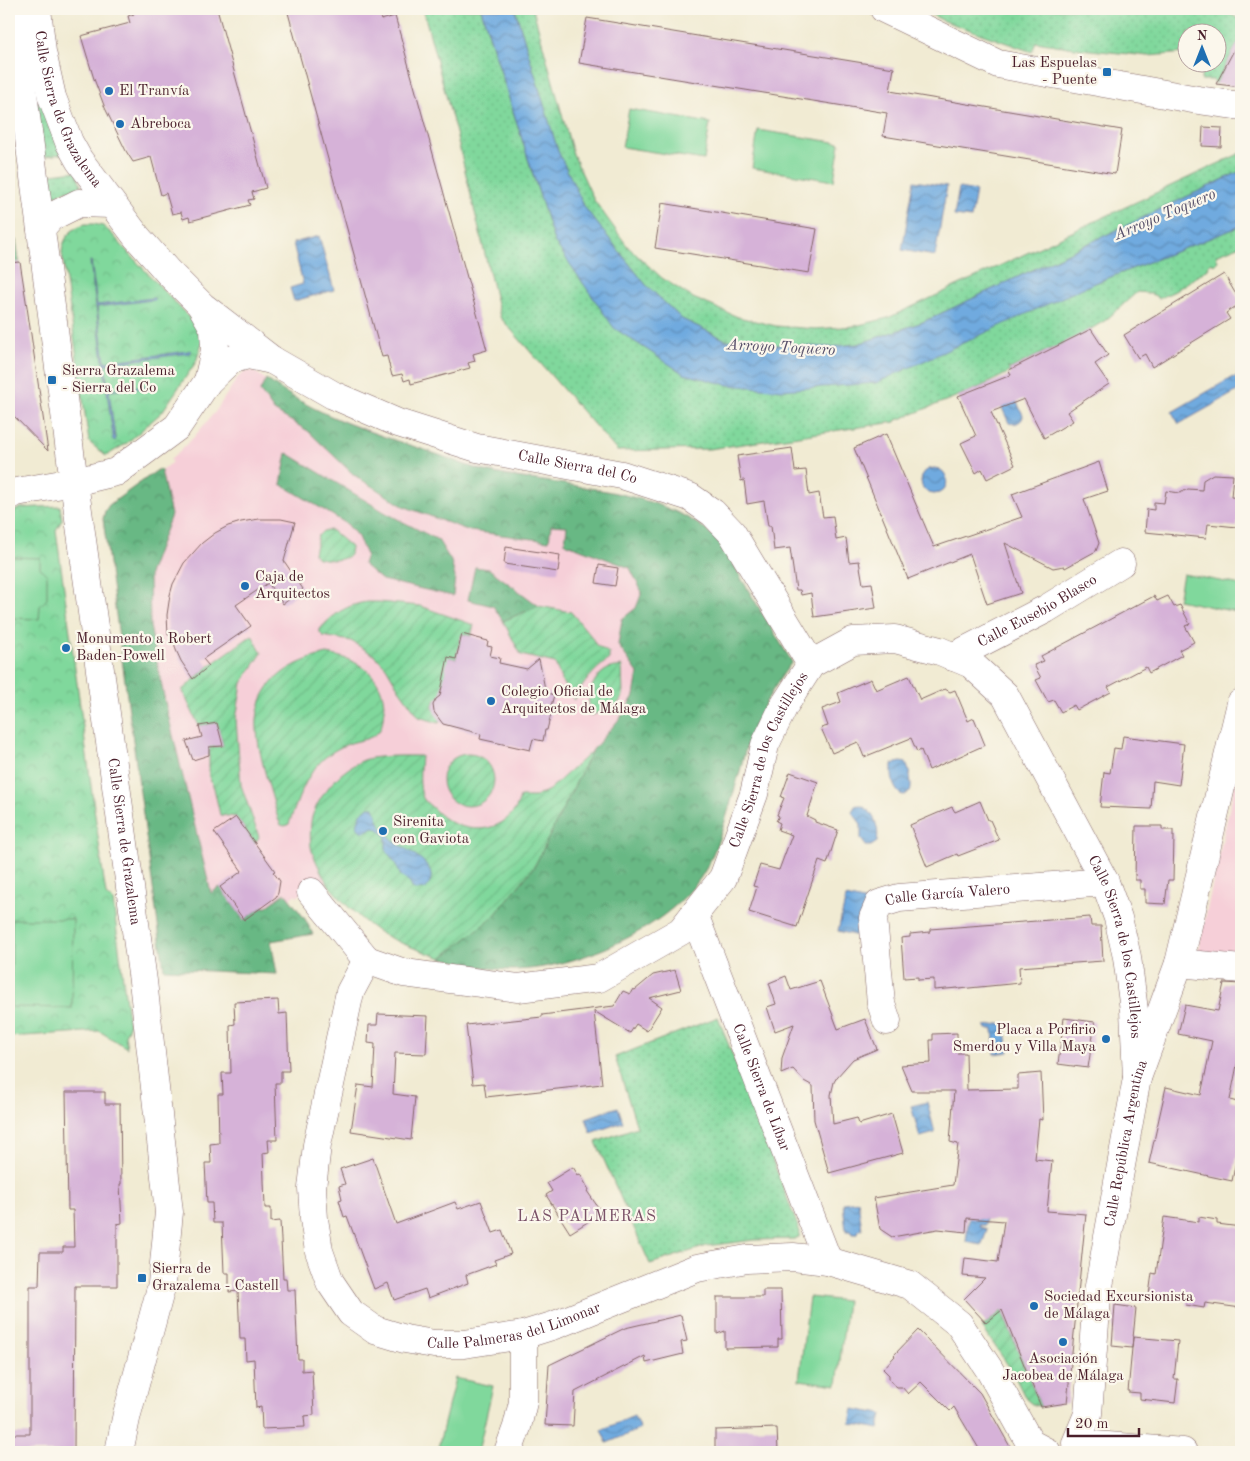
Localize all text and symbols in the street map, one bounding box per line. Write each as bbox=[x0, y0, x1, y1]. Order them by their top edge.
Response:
north arrow bbox=[1178, 22, 1228, 72]
text: N bbox=[1197, 29, 1208, 43]
street label: Calle Sierra de Grazalema bbox=[32, 30, 105, 191]
place label: Las Espuelas - Puente bbox=[1011, 56, 1097, 88]
marker: Las Espuelas - Puente bbox=[1101, 66, 1113, 78]
place label: El Tranvía bbox=[119, 84, 190, 99]
marker: El Tranvía bbox=[103, 85, 115, 97]
place label: Abreboca bbox=[130, 117, 192, 132]
marker: Abreboca bbox=[114, 118, 126, 130]
water label: Arroyo Toquero bbox=[1111, 186, 1218, 244]
water label: Arroyo Toquero bbox=[725, 337, 836, 359]
place label: Sierra Grazalema - Sierra del Co bbox=[62, 364, 175, 396]
marker: Sierra Grazalema - Sierra del Co bbox=[46, 374, 58, 386]
street label: Calle Sierra del Co bbox=[516, 448, 639, 487]
place label: Caja de Arquitectos bbox=[255, 570, 330, 602]
street label: Calle Eusebio Blasco bbox=[975, 572, 1100, 650]
marker: Caja de Arquitectos bbox=[239, 580, 251, 592]
place label: Monumento a Robert Baden-Powell bbox=[76, 632, 212, 664]
marker: Monumento a Robert Baden-Powell bbox=[60, 642, 72, 654]
street label: Calle Sierra de los Castillejos bbox=[727, 670, 811, 850]
place label: Colegio Oficial de Arquitectos de Málaga bbox=[501, 685, 647, 717]
marker: Colegio Oficial de Arquitectos de Málaga bbox=[485, 695, 497, 707]
street label: Calle Sierra de Grazalema bbox=[105, 757, 143, 927]
place label: Sirenita con Gaviota bbox=[393, 815, 470, 847]
marker: Sirenita con Gaviota bbox=[377, 825, 389, 837]
street label: Calle Sierra de los Castillejos bbox=[1085, 853, 1143, 1039]
street label: Calle García Valero bbox=[883, 882, 1011, 909]
street label: Calle Sierra de Líbar bbox=[730, 1022, 792, 1153]
place label: Placa a Porfirio Smerdou y Villa Maya bbox=[953, 1023, 1097, 1055]
marker: Placa a Porfirio Smerdou y Villa Maya bbox=[1100, 1033, 1112, 1045]
street label: Calle República Argentina bbox=[1102, 1057, 1151, 1228]
district label: LAS PALMERAS bbox=[517, 1209, 657, 1225]
place label: Sierra de Grazalema - Castell bbox=[152, 1262, 279, 1294]
marker: Sierra de Grazalema - Castell bbox=[136, 1272, 148, 1284]
place label: Sociedad Excursionista de Málaga bbox=[1044, 1290, 1194, 1322]
street label: Calle Palmeras del Limonar bbox=[425, 1300, 603, 1352]
marker: Sociedad Excursionista de Málaga bbox=[1028, 1300, 1040, 1312]
marker: Asociación Jacobea de Málaga bbox=[1057, 1336, 1069, 1348]
place label: Asociación Jacobea de Málaga bbox=[1002, 1352, 1124, 1384]
scale bar bbox=[1068, 1406, 1139, 1438]
text: 20 m bbox=[1075, 1417, 1109, 1432]

